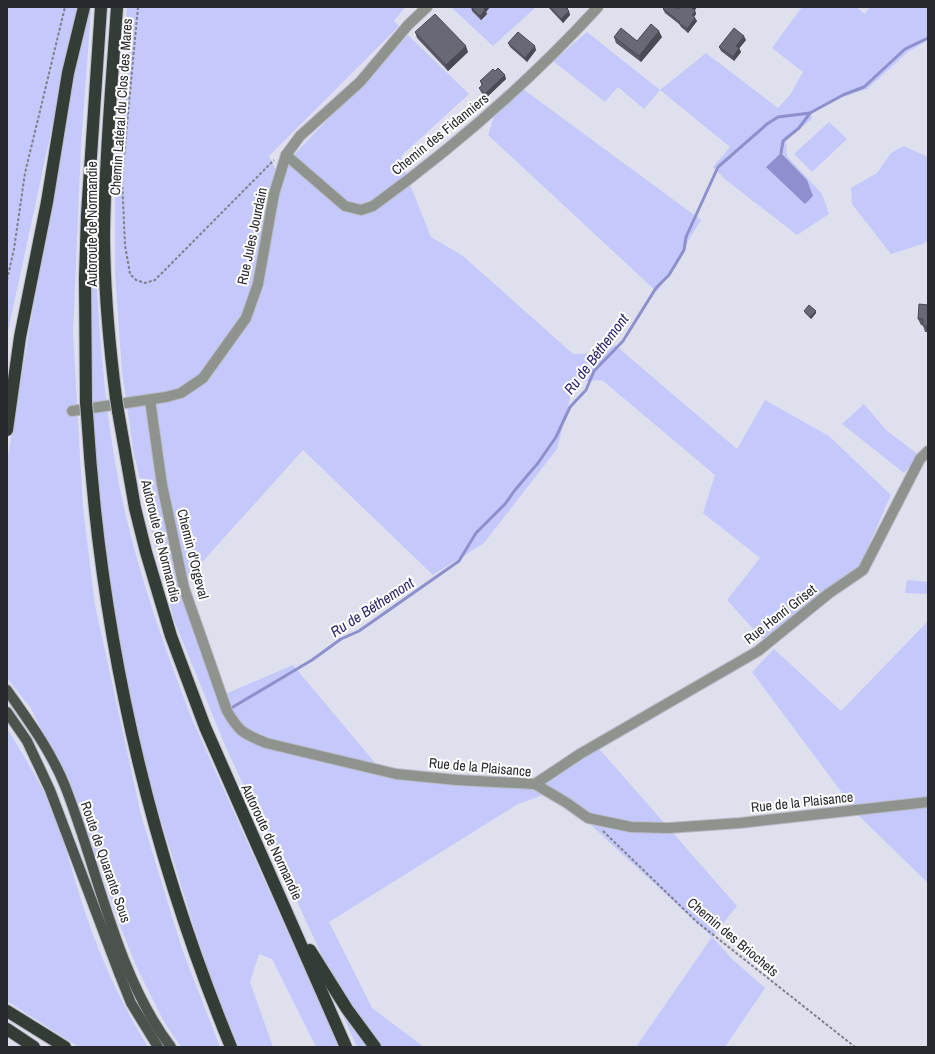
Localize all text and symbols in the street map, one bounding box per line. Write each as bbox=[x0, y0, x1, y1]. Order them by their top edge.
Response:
street label: Chemin Latéral du Clos des Mares bbox=[106, 18, 136, 196]
street label: Chemin des Fidanniers bbox=[388, 89, 492, 179]
street label: Autoroute de Normandie bbox=[83, 161, 101, 288]
street label: Rue Jules Jourdain bbox=[233, 186, 271, 286]
water label: Ru de Béthemont bbox=[559, 309, 634, 399]
street label: Autoroute de Normandie bbox=[137, 477, 185, 604]
street label: Chemin d'Orgeval bbox=[173, 507, 213, 601]
water label: Ru de Béthemont bbox=[326, 572, 418, 642]
street label: Rue Henri Griset bbox=[740, 580, 820, 648]
street label: Rue de la Plaisance bbox=[428, 754, 532, 780]
street label: Autoroute de Normandie bbox=[237, 780, 307, 903]
street label: Rue de la Plaisance bbox=[750, 788, 854, 816]
street label: Route de Quarante Sous bbox=[77, 799, 135, 925]
street label: Chemin des Briochets bbox=[684, 894, 782, 981]

